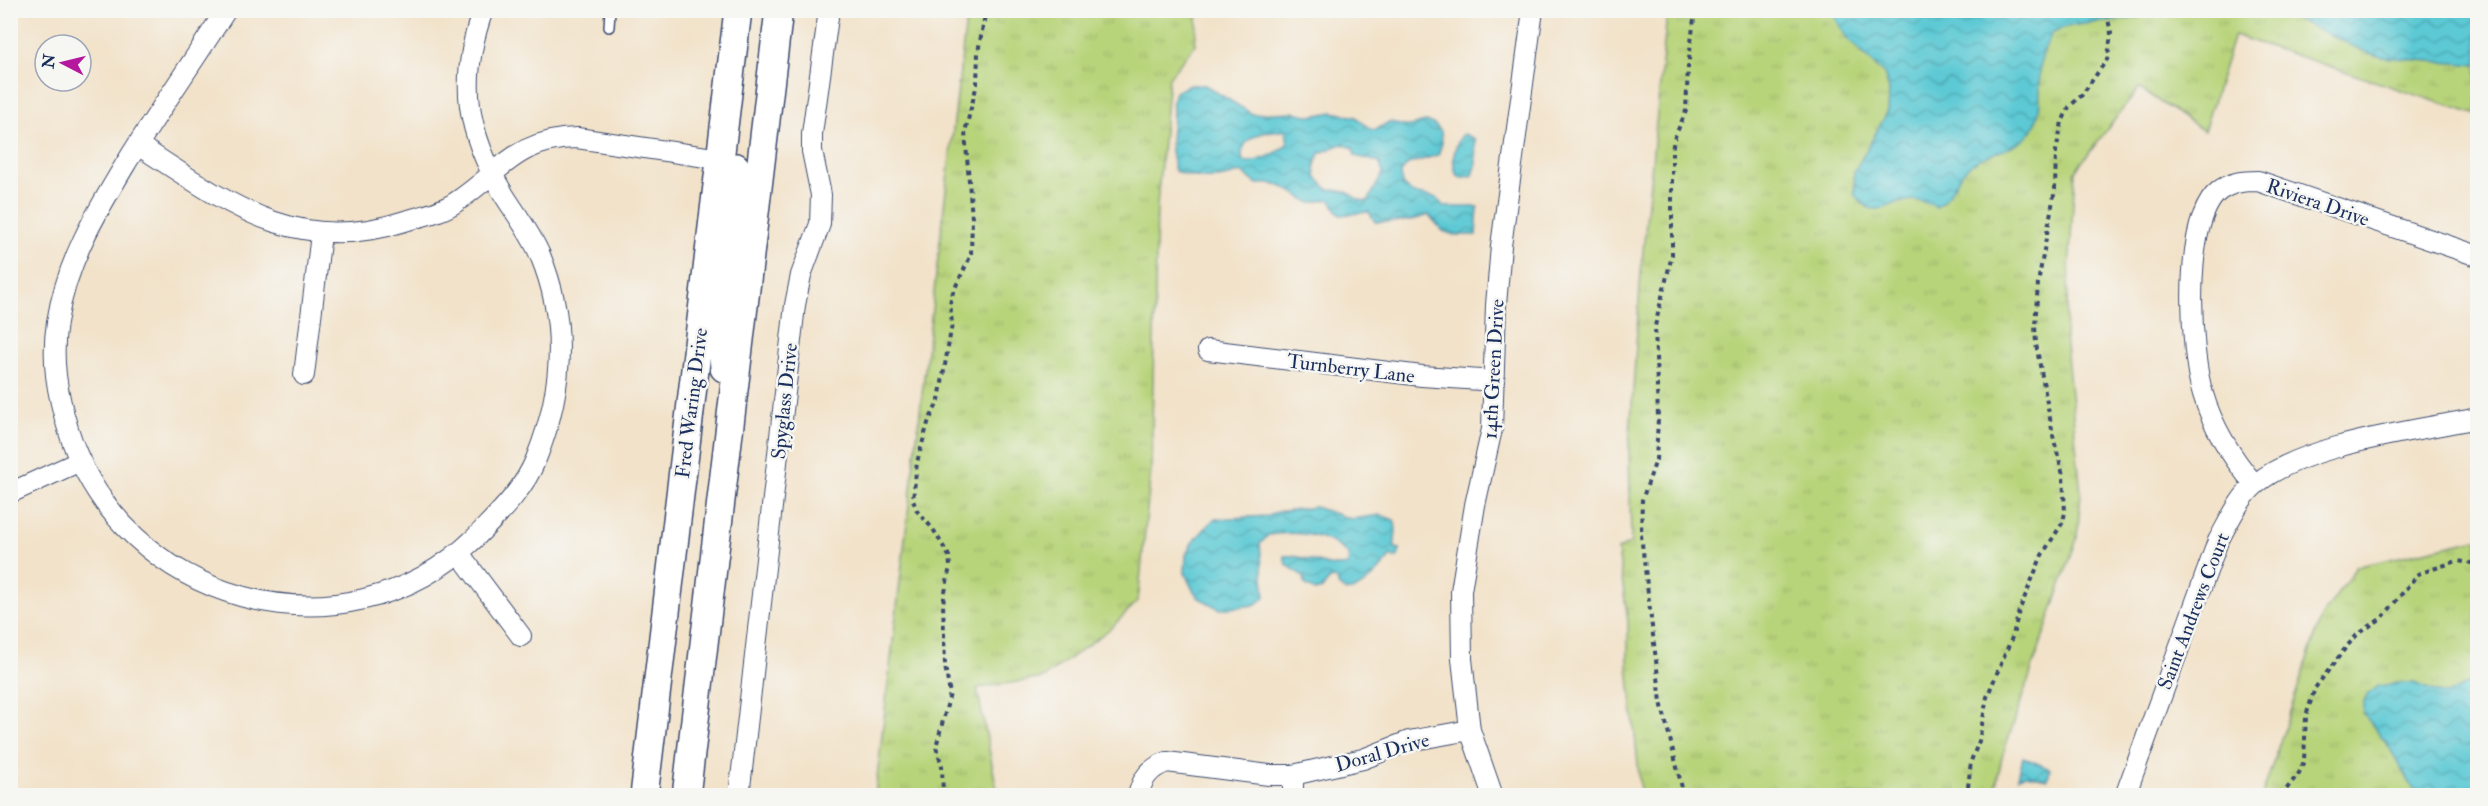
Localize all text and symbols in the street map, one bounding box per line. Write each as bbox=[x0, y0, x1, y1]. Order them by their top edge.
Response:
north arrow bbox=[33, 33, 93, 93]
text: N bbox=[38, 52, 60, 71]
street label: Riviera Drive bbox=[2263, 173, 2373, 232]
street label: 14th Green Drive bbox=[1477, 298, 1510, 440]
street label: Fred Waring Drive bbox=[670, 326, 713, 480]
street label: Spyglass Drive bbox=[766, 342, 804, 460]
street label: Turnberry Lane bbox=[1286, 348, 1416, 389]
street label: Saint Andrews Court bbox=[2152, 529, 2235, 693]
street label: Doral Drive bbox=[1332, 727, 1432, 778]

